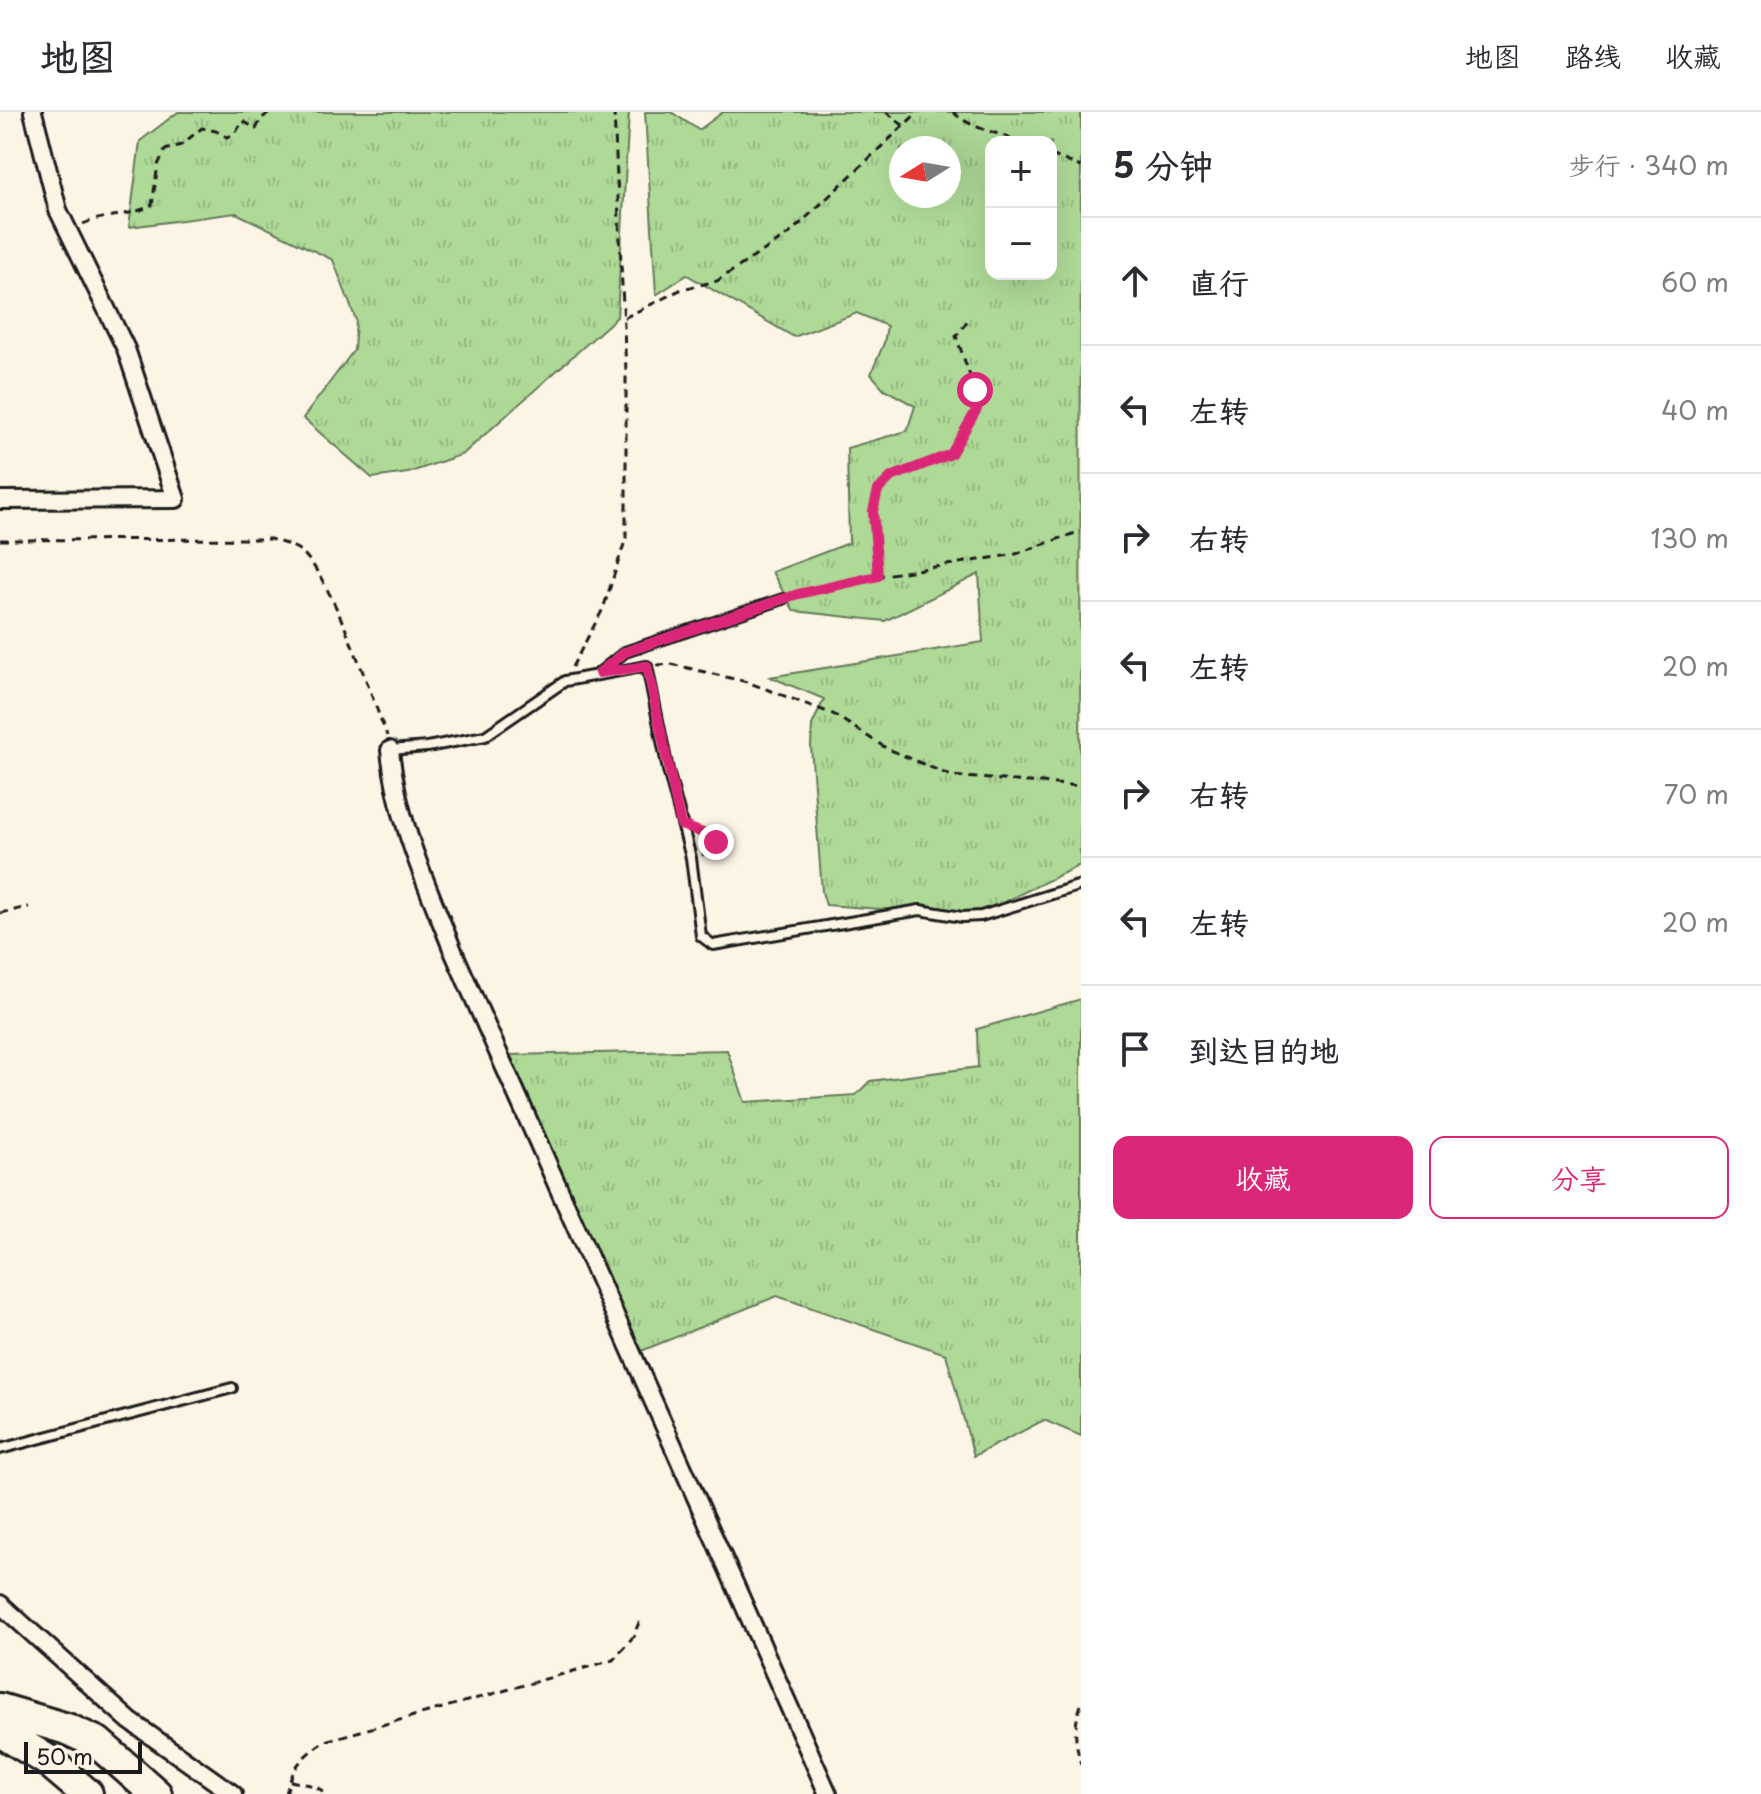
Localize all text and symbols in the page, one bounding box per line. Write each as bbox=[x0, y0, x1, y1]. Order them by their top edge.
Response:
text: 地图 bbox=[40, 27, 116, 84]
text: 地图 bbox=[1465, 34, 1521, 77]
text: 路线 bbox=[1565, 34, 1621, 77]
text: 收藏 bbox=[1665, 34, 1721, 77]
north arrow bbox=[889, 136, 961, 208]
map controls bbox=[985, 136, 1057, 280]
button: + bbox=[985, 136, 1057, 208]
text: 5 分钟 bbox=[1113, 138, 1213, 190]
text: 步行 · 340 m bbox=[1569, 145, 1729, 184]
button: − bbox=[985, 208, 1057, 280]
icon: ahead bbox=[1113, 259, 1157, 303]
text: 直行 bbox=[1189, 259, 1249, 304]
text: 60 m bbox=[1661, 262, 1729, 301]
route start bbox=[957, 372, 993, 408]
icon: left bbox=[1113, 387, 1157, 431]
text: 左转 bbox=[1189, 387, 1249, 432]
text: 40 m bbox=[1661, 390, 1729, 429]
icon: right bbox=[1113, 515, 1157, 559]
text: 右转 bbox=[1189, 515, 1249, 560]
text: 130 m bbox=[1650, 518, 1729, 557]
icon: left bbox=[1113, 643, 1157, 687]
text: 左转 bbox=[1189, 643, 1249, 688]
text: 20 m bbox=[1662, 646, 1729, 685]
icon: right bbox=[1113, 771, 1157, 815]
text: 右转 bbox=[1189, 771, 1249, 816]
text: 70 m bbox=[1664, 774, 1729, 813]
route end bbox=[698, 824, 734, 860]
icon: left bbox=[1113, 899, 1157, 943]
text: 左转 bbox=[1189, 899, 1249, 944]
text: 20 m bbox=[1662, 902, 1729, 941]
icon: arrive bbox=[1113, 1027, 1157, 1071]
text: 到达目的地 bbox=[1189, 1027, 1339, 1072]
button: 收藏 bbox=[1113, 1136, 1413, 1219]
button: 分享 bbox=[1429, 1136, 1729, 1219]
scale bar bbox=[24, 1738, 142, 1774]
text: 50 m bbox=[36, 1739, 93, 1772]

